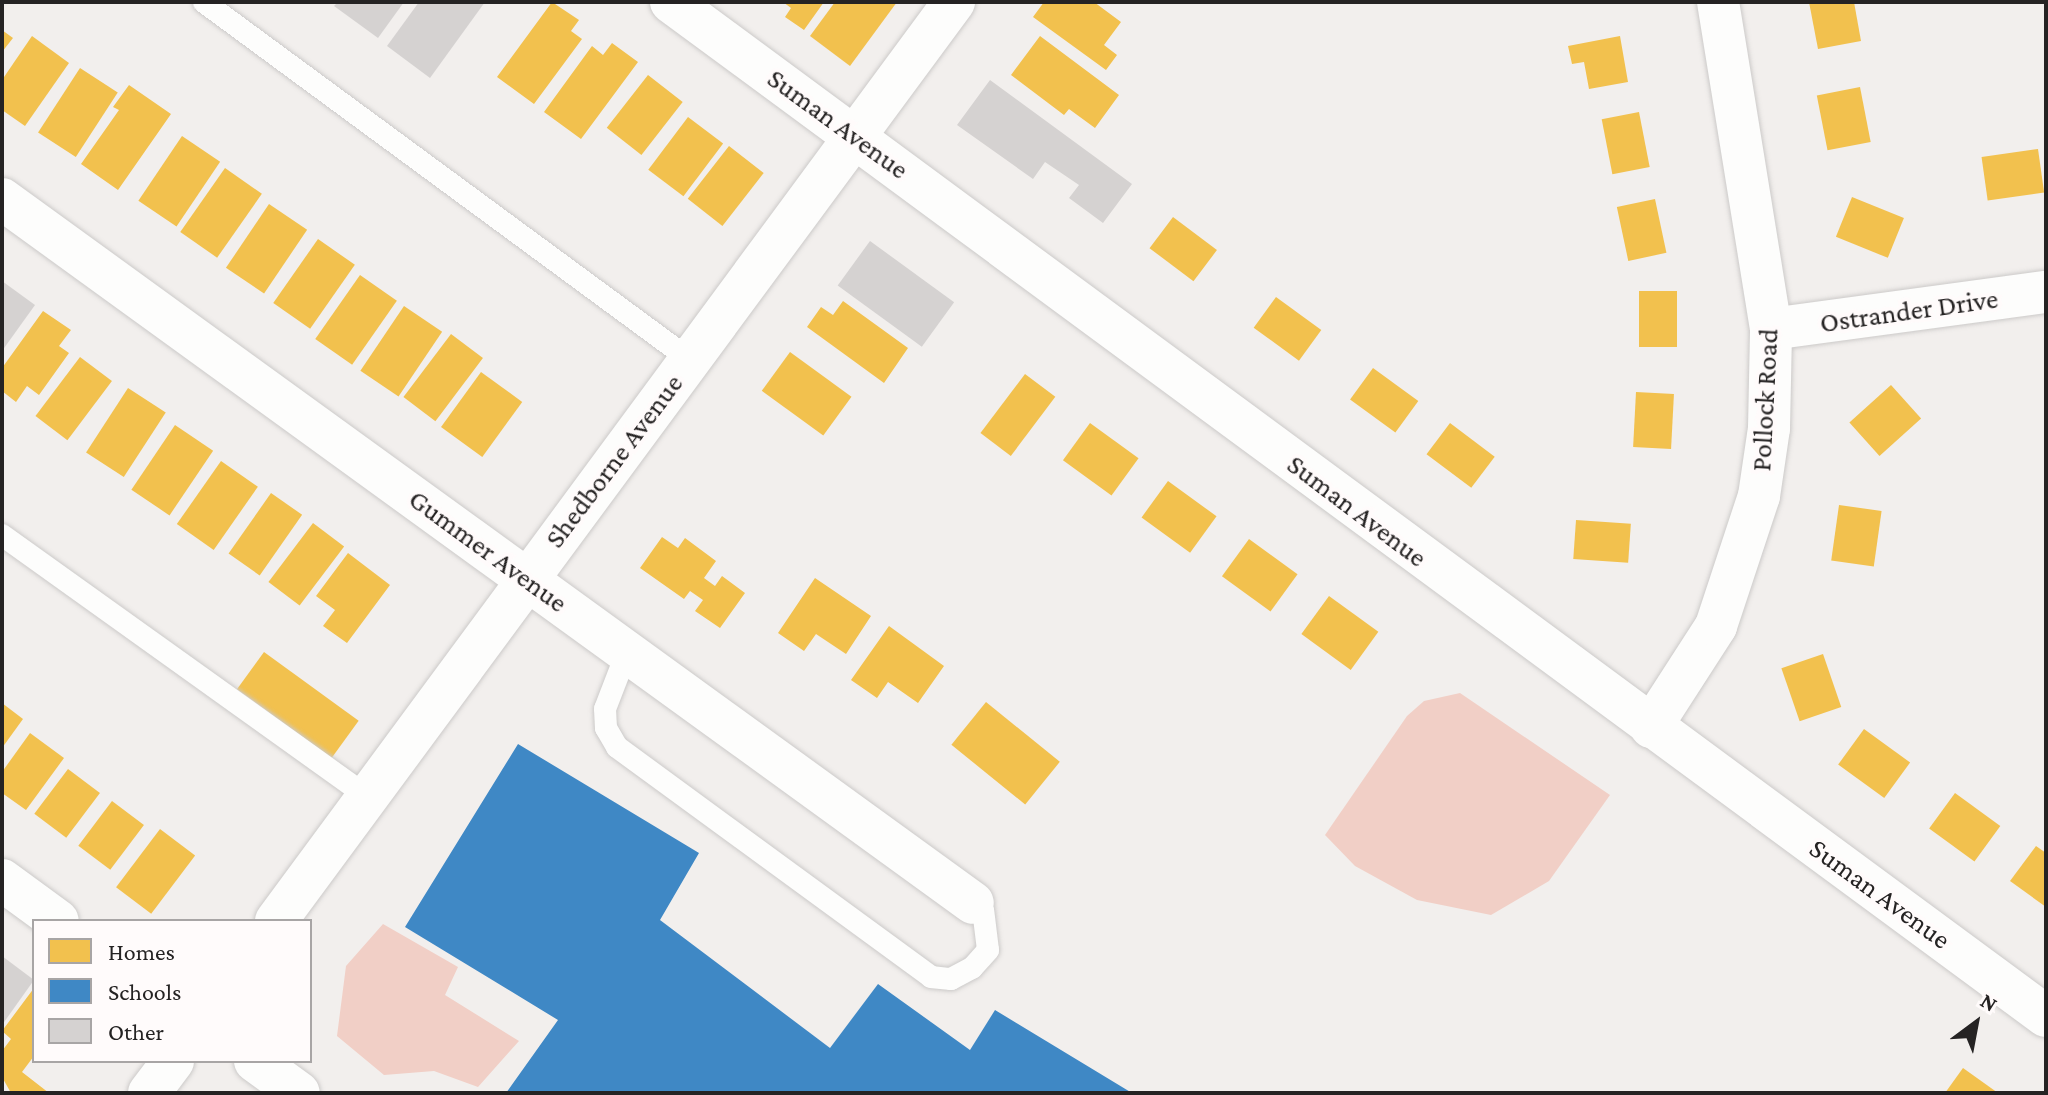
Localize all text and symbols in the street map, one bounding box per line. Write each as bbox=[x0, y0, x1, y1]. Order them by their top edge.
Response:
street label: Suman Avenue bbox=[761, 62, 915, 186]
street label: Ostrander Drive bbox=[1818, 282, 2000, 340]
street label: Pollock Road bbox=[1744, 328, 1786, 472]
street label: Shedborne Avenue bbox=[538, 368, 690, 554]
street label: Suman Avenue bbox=[1281, 448, 1433, 574]
street label: Gummer Avenue bbox=[402, 482, 574, 620]
street label: Suman Avenue bbox=[1803, 832, 1957, 956]
legend bbox=[32, 919, 312, 1063]
text: Homes bbox=[108, 938, 175, 965]
text: Schools bbox=[108, 978, 182, 1005]
north arrow bbox=[1936, 983, 2016, 1063]
text: N bbox=[1976, 988, 2002, 1017]
text: Other bbox=[108, 1018, 164, 1045]

